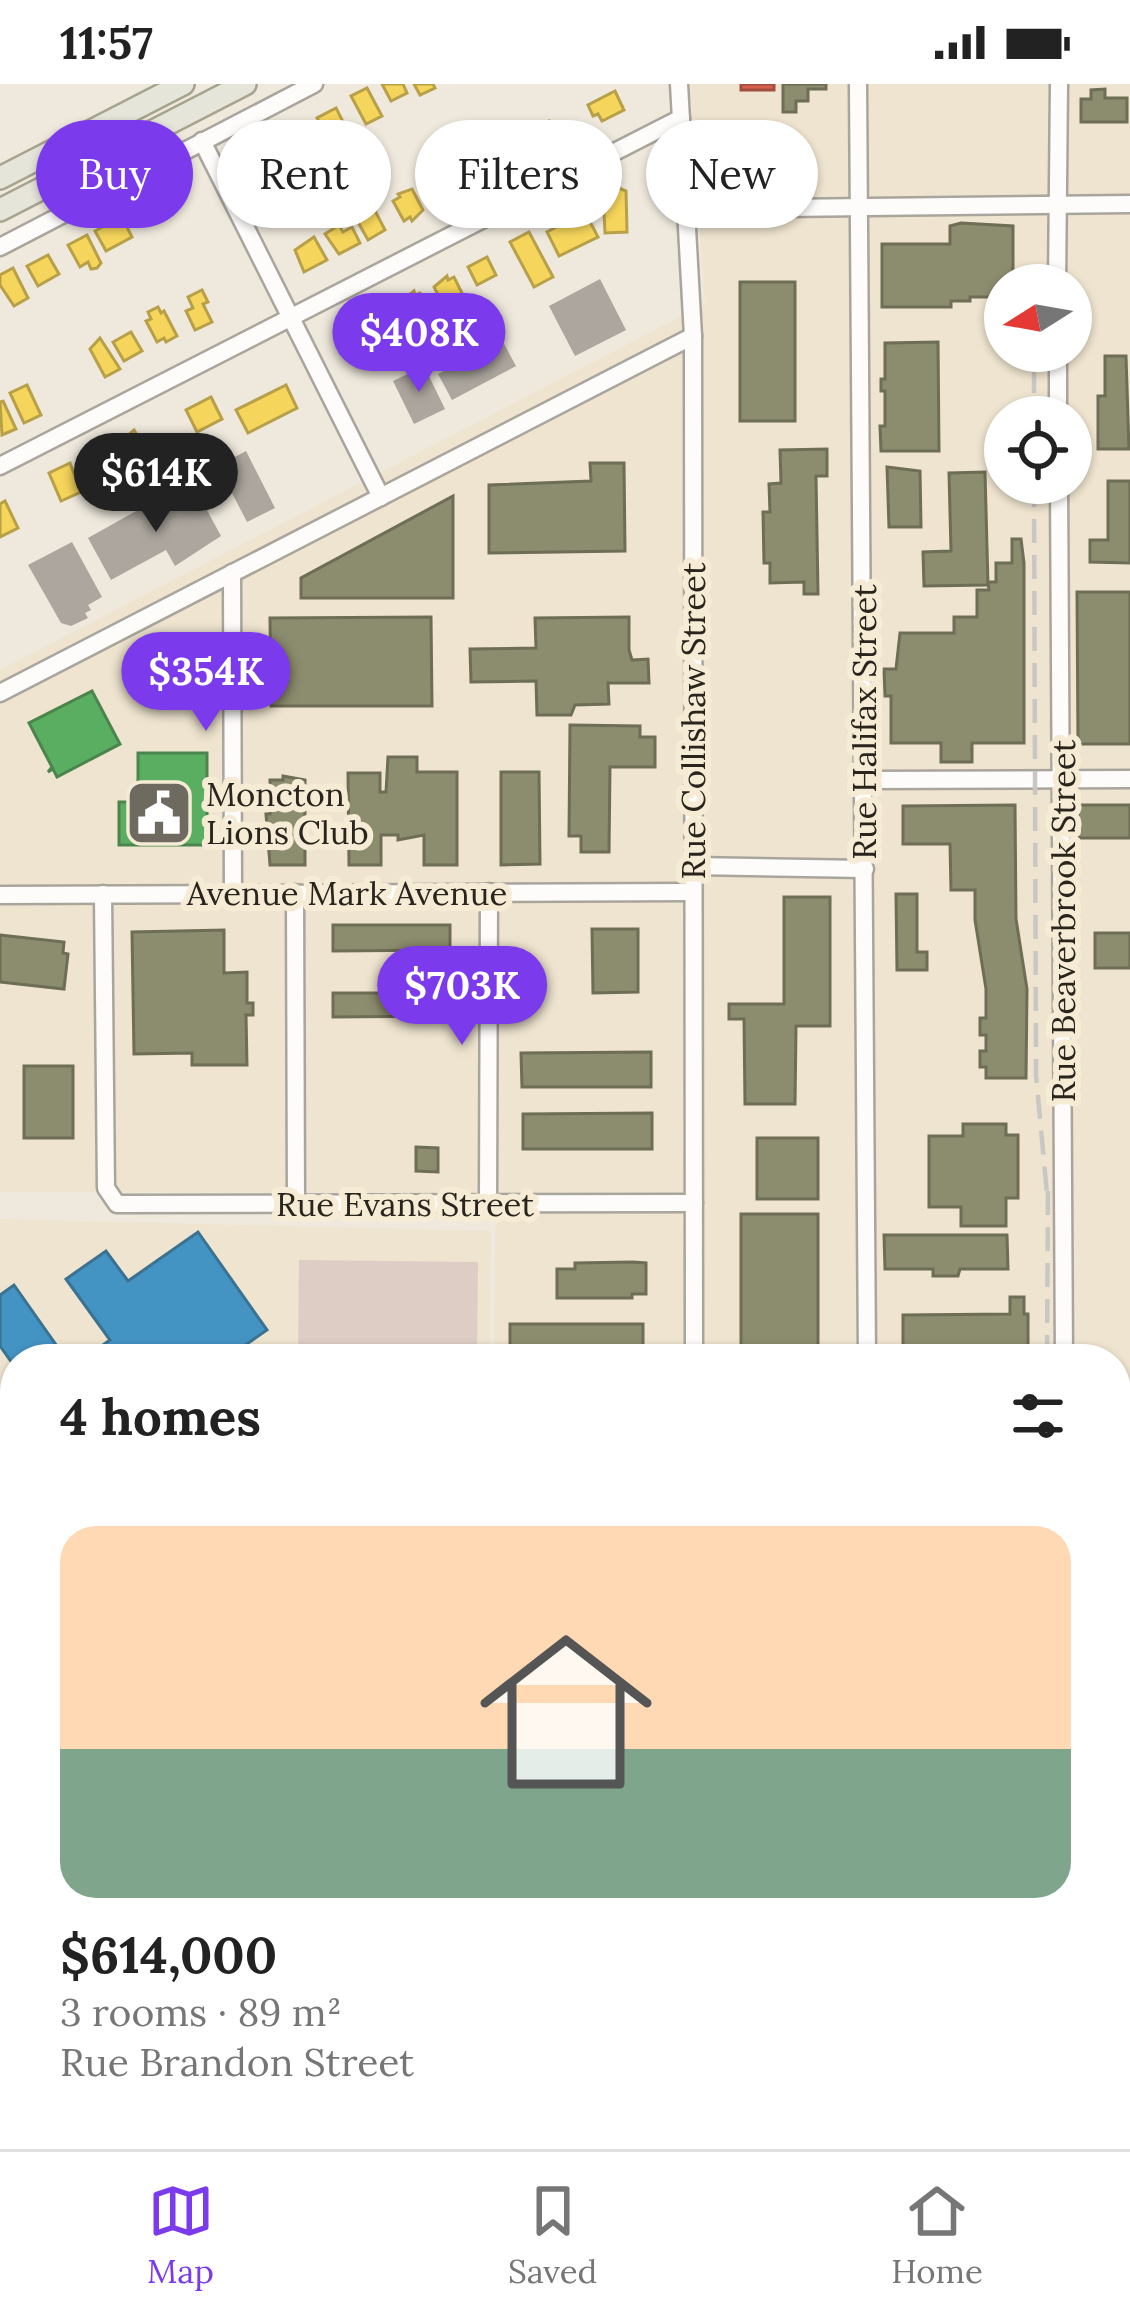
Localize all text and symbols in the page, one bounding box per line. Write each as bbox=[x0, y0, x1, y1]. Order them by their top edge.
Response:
text: 11:57 bbox=[60, 14, 153, 71]
chip: Buy bbox=[36, 120, 193, 228]
chip: Rent bbox=[217, 120, 391, 228]
chip: Filters bbox=[415, 120, 622, 228]
chip: New bbox=[646, 120, 818, 228]
north arrow bbox=[984, 264, 1092, 372]
map controls bbox=[984, 264, 1092, 504]
pin: $408K bbox=[335, 293, 503, 395]
text: $408K bbox=[359, 307, 479, 357]
button: locate bbox=[984, 396, 1092, 504]
pin: $614K bbox=[72, 433, 240, 535]
text: $614K bbox=[101, 447, 211, 497]
street label: Rue Collishaw Street bbox=[672, 562, 714, 879]
street label: Rue Halifax Street bbox=[843, 584, 885, 860]
pin: $354K bbox=[122, 632, 290, 734]
text: $354K bbox=[148, 646, 264, 696]
street label: Rue Beaverbrook Street bbox=[1042, 740, 1084, 1102]
place label: Moncton Lions Club bbox=[206, 773, 369, 853]
public building icon: Moncton Lions Club bbox=[124, 778, 194, 848]
street label: Avenue Mark Avenue bbox=[186, 872, 507, 914]
pin: $703K bbox=[378, 946, 546, 1048]
text: $703K bbox=[404, 960, 520, 1010]
street label: Rue Evans Street bbox=[276, 1183, 534, 1225]
icon: filters bbox=[1005, 1383, 1071, 1449]
text: 4 homes bbox=[60, 1384, 261, 1449]
icon: home bbox=[458, 1604, 674, 1820]
text: $614,000 bbox=[60, 1922, 277, 1987]
text: 3 rooms · 89 m² bbox=[60, 1987, 342, 2037]
text: Rue Brandon Street bbox=[60, 2037, 414, 2087]
tab: Map bbox=[147, 2178, 214, 2292]
tab: Saved bbox=[508, 2178, 597, 2292]
tab: Home bbox=[891, 2178, 983, 2292]

